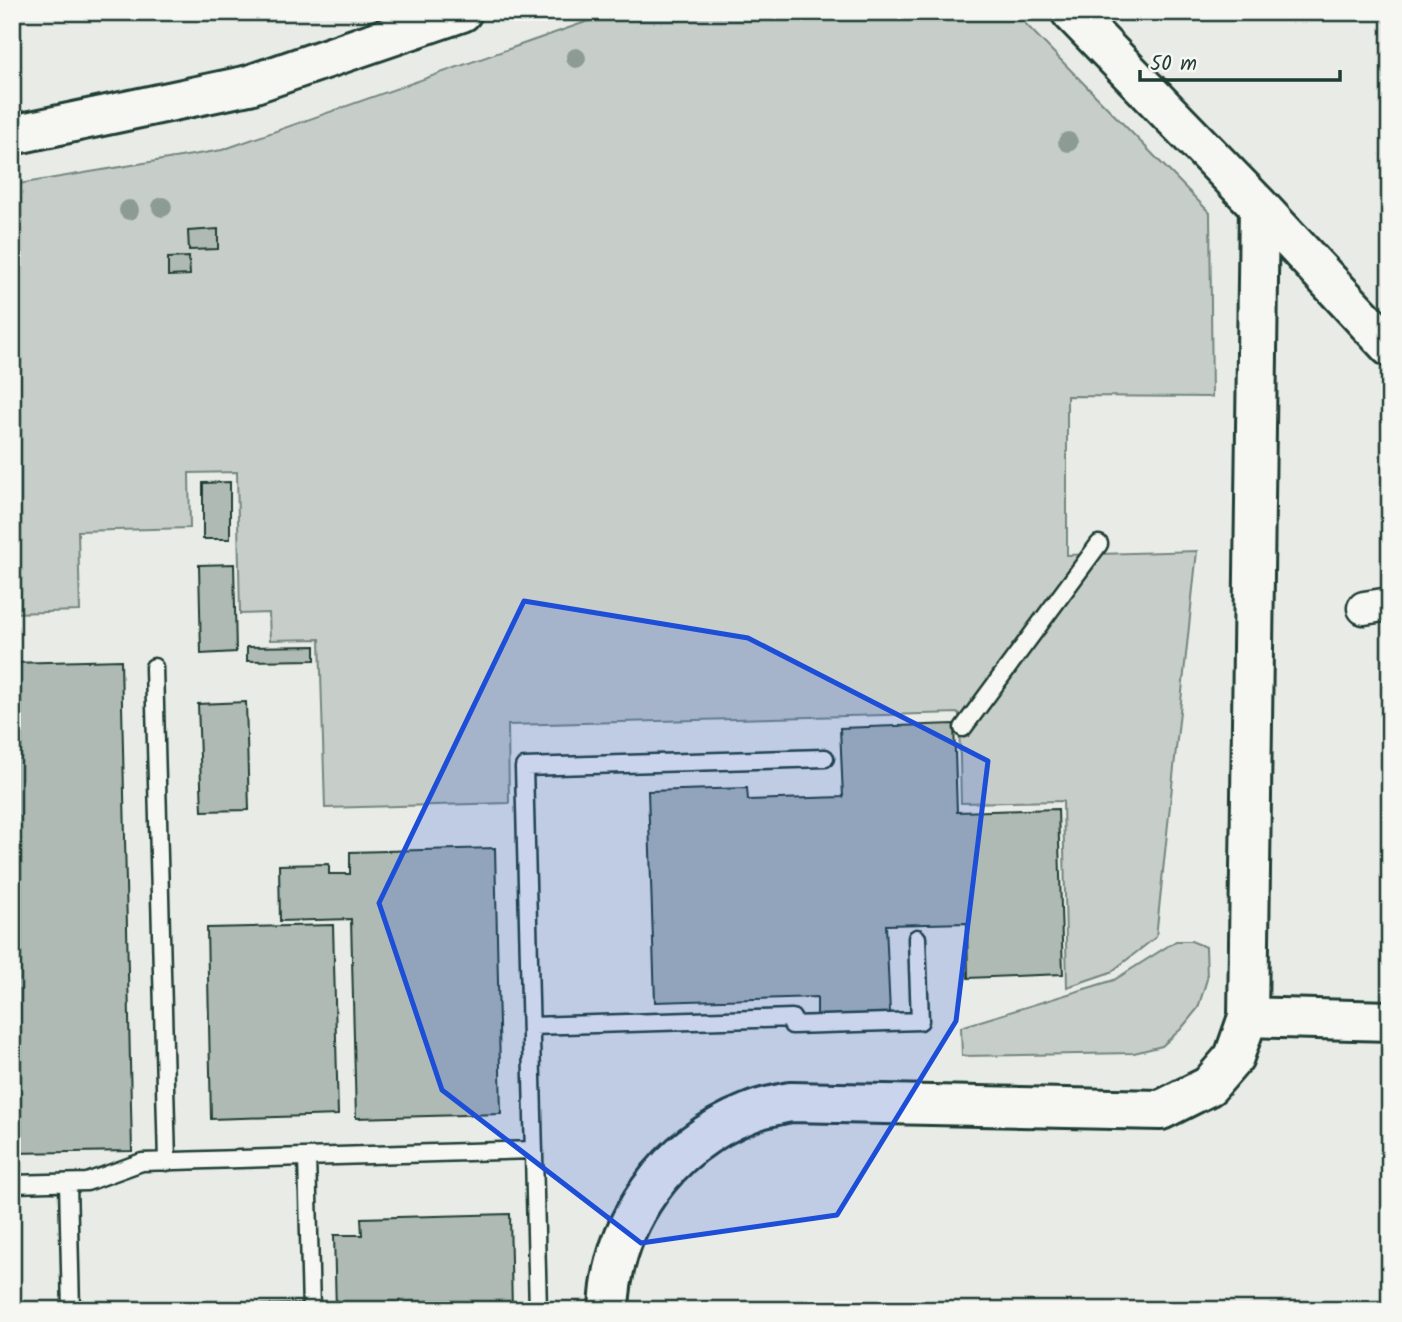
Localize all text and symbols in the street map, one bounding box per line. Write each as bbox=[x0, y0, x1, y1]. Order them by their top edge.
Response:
scale bar bbox=[1140, 38, 1339, 82]
text: 50 m bbox=[1150, 48, 1197, 81]

